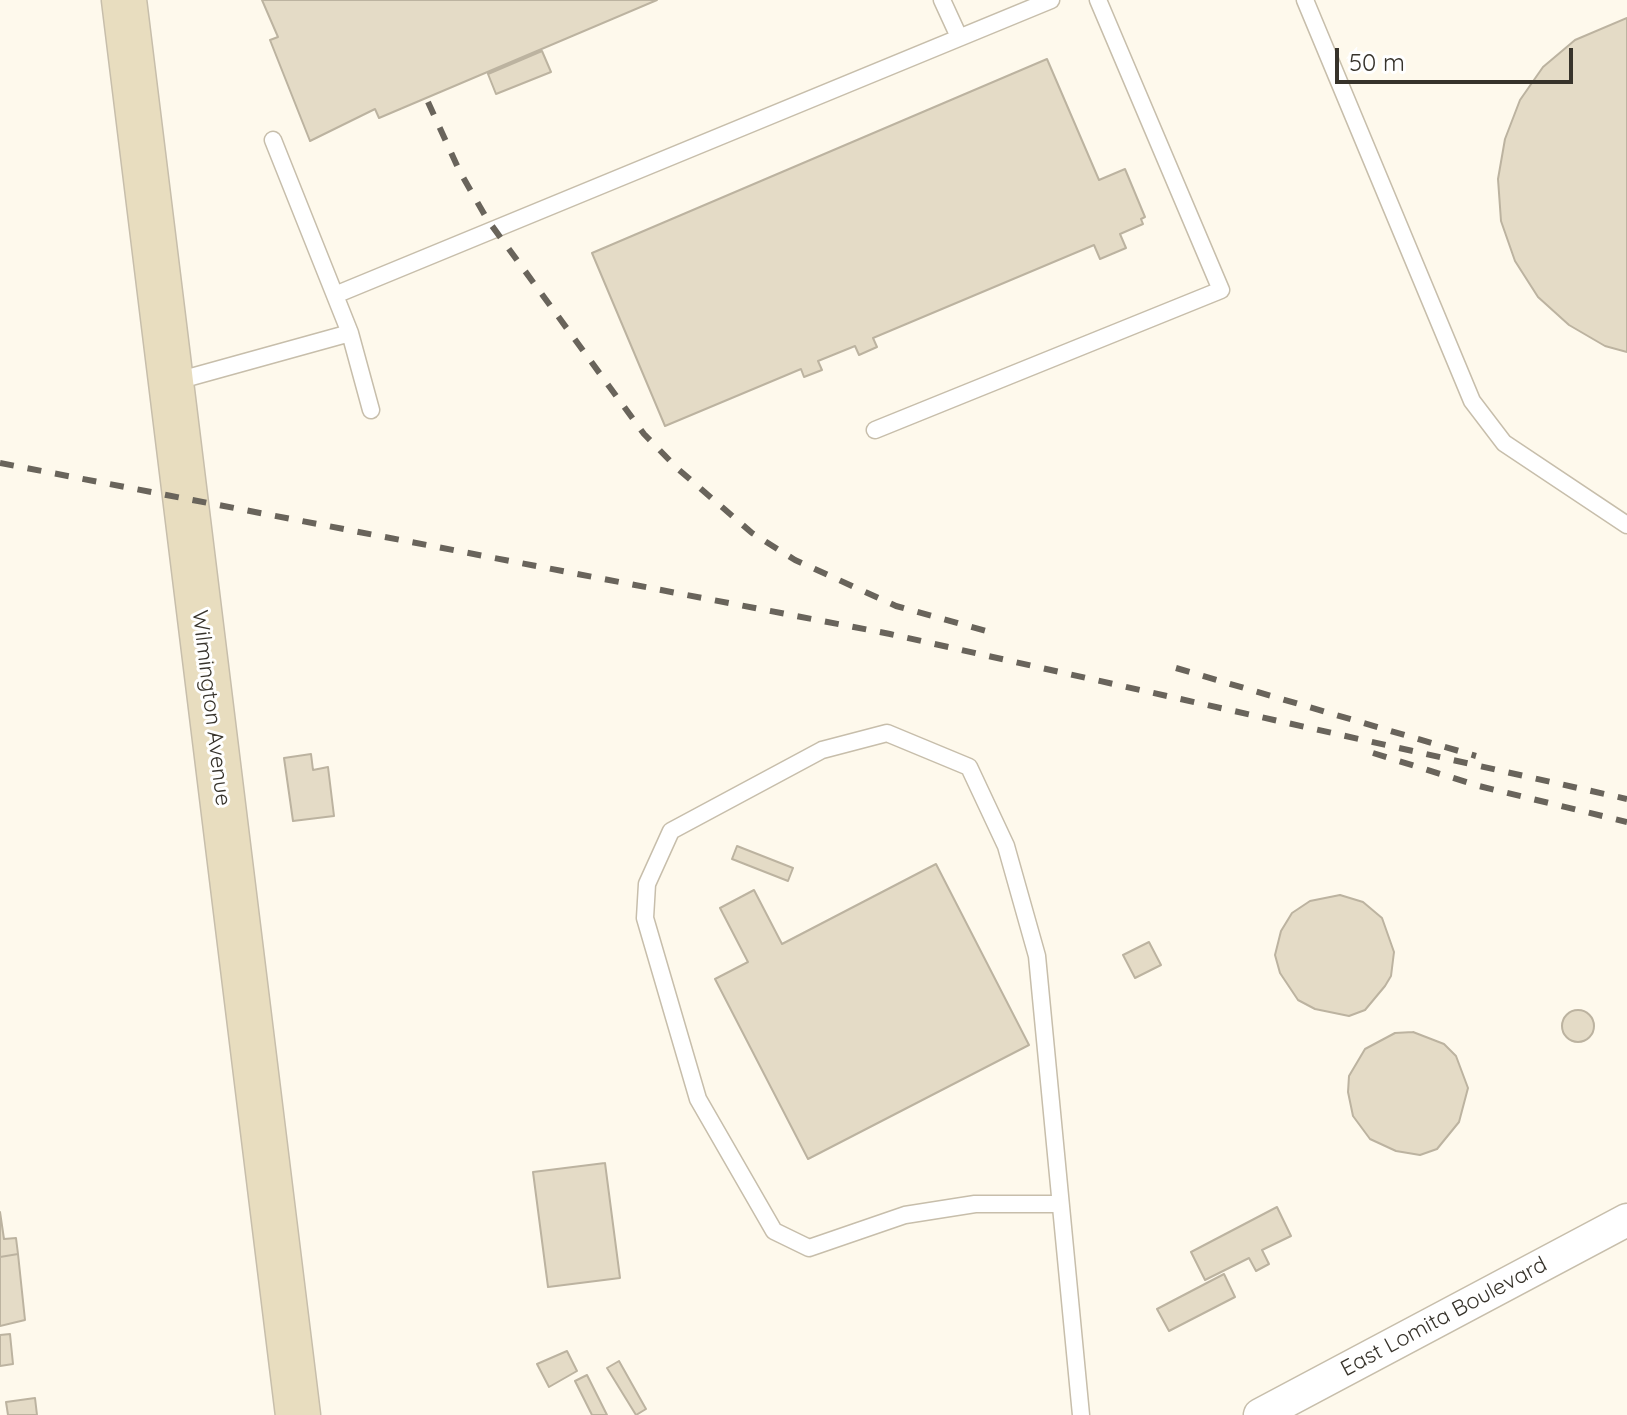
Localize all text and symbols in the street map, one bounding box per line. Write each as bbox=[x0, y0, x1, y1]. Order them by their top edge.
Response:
scale bar bbox=[1339, 32, 1577, 82]
text: 50 m bbox=[1349, 47, 1405, 77]
street label: Wilmington Avenue bbox=[186, 609, 236, 807]
street label: East Lomita Boulevard bbox=[1336, 1251, 1552, 1383]

